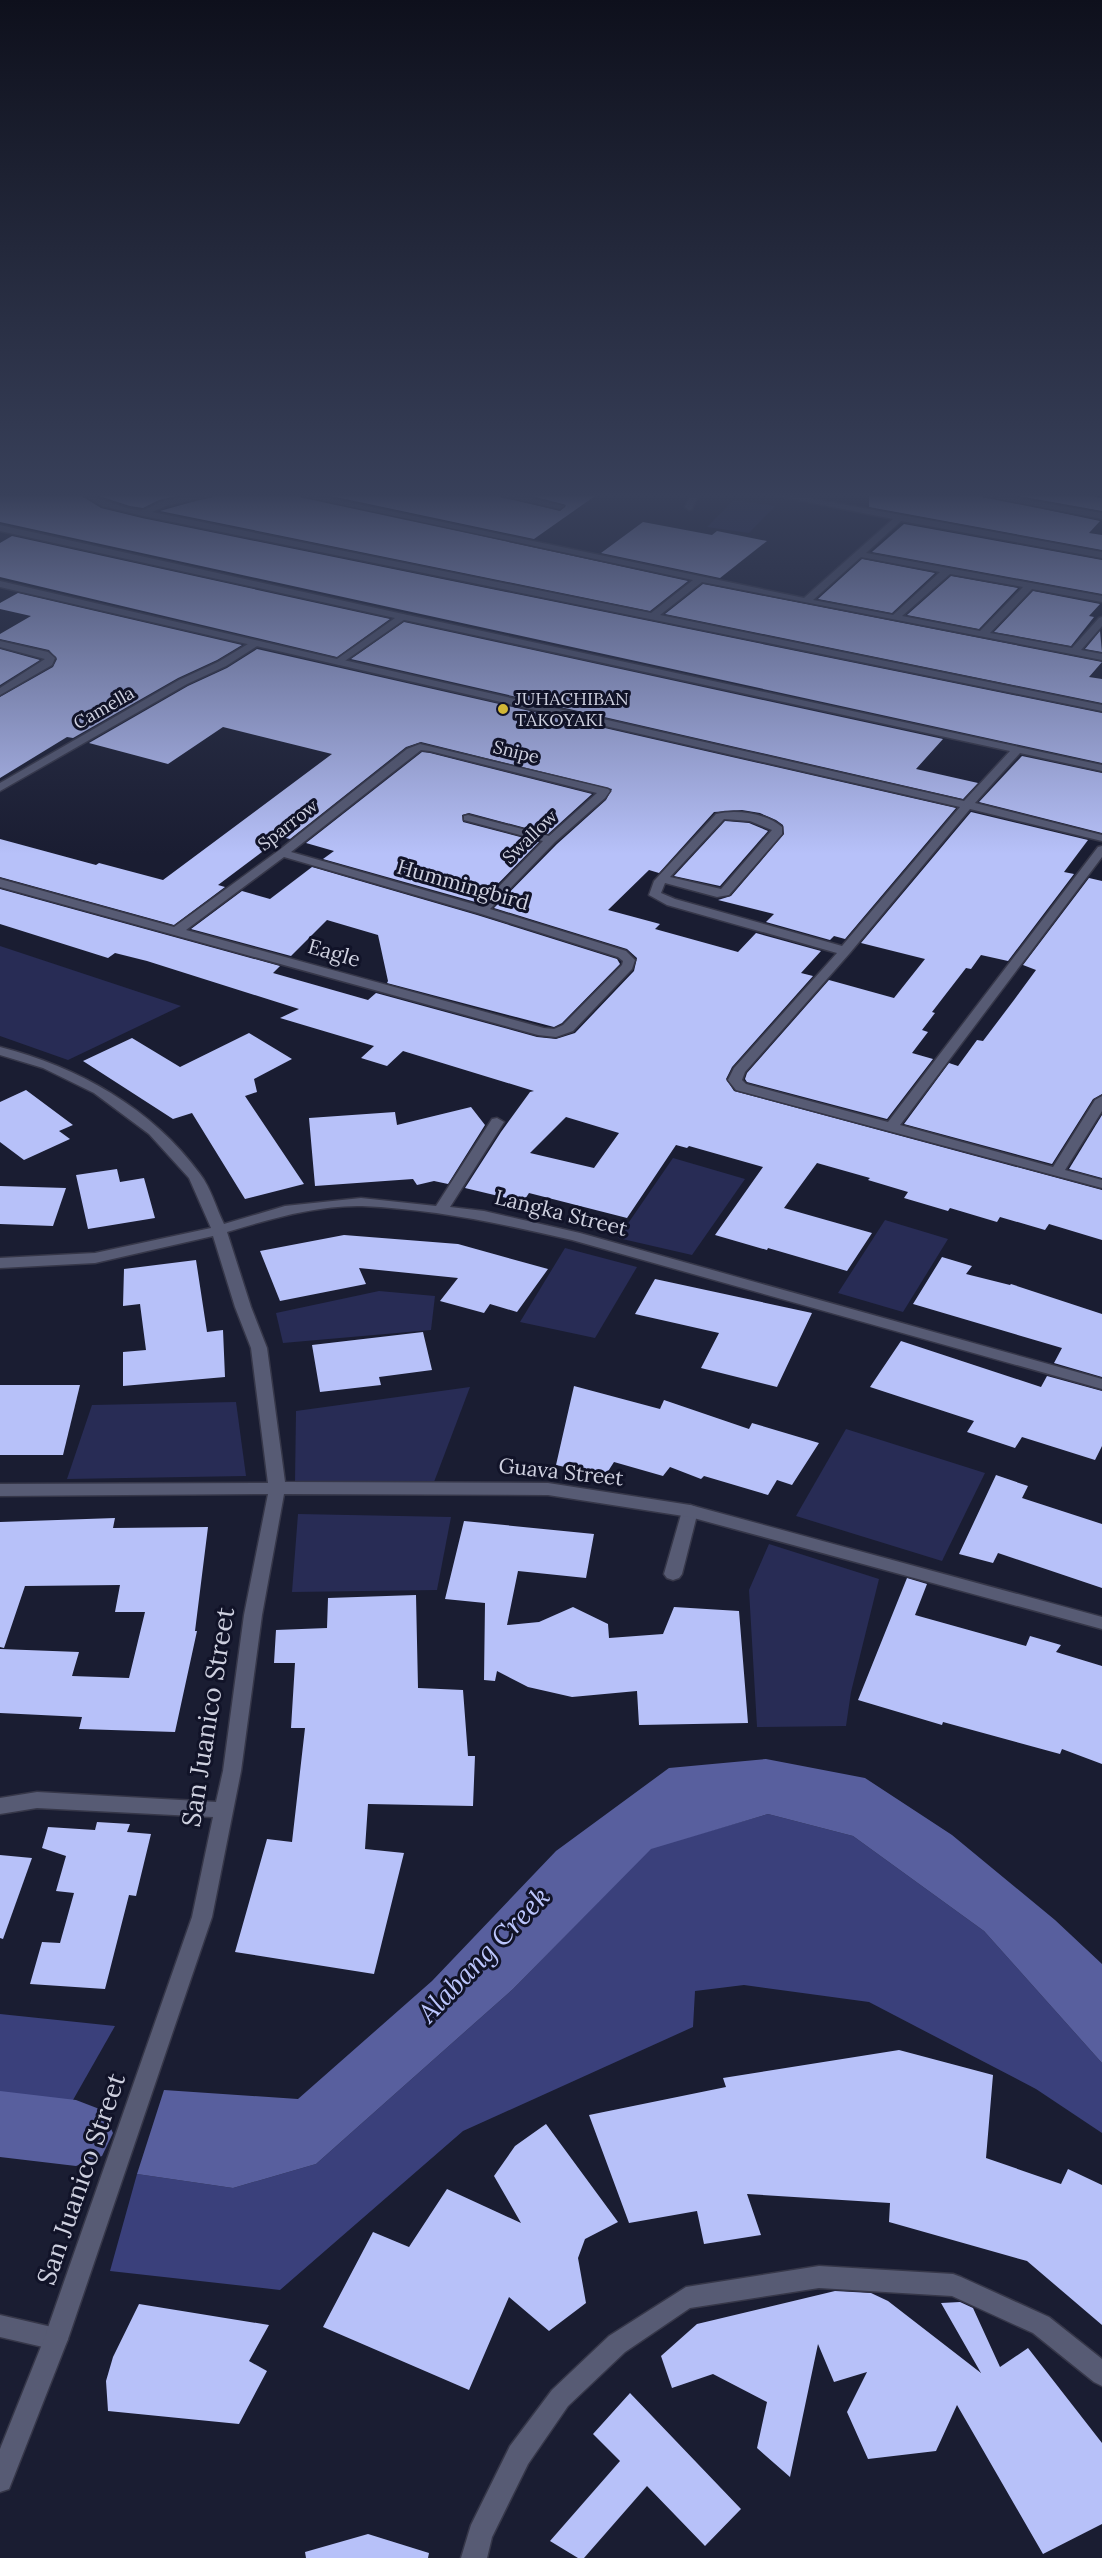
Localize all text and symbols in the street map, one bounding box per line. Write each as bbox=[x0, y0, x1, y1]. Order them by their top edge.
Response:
street label: Camella bbox=[69, 681, 138, 734]
place label: JUHACHIBAN TAKOYAKI bbox=[514, 687, 629, 731]
marker: JUHACHIBAN TAKOYAKI bbox=[496, 702, 510, 716]
street label: Snipe bbox=[491, 735, 542, 768]
street label: Sparrow bbox=[253, 794, 323, 855]
street label: Swallow bbox=[497, 804, 563, 869]
street label: Hummingbird bbox=[394, 853, 532, 916]
street label: Eagle bbox=[305, 932, 363, 973]
street label: Langka Street bbox=[492, 1183, 631, 1242]
street label: Guava Street bbox=[497, 1452, 626, 1492]
street label: San Juanico Street bbox=[174, 1605, 241, 1829]
water label: Alabang Creek bbox=[409, 1879, 557, 2030]
street label: San Juanico Street bbox=[29, 2069, 132, 2289]

